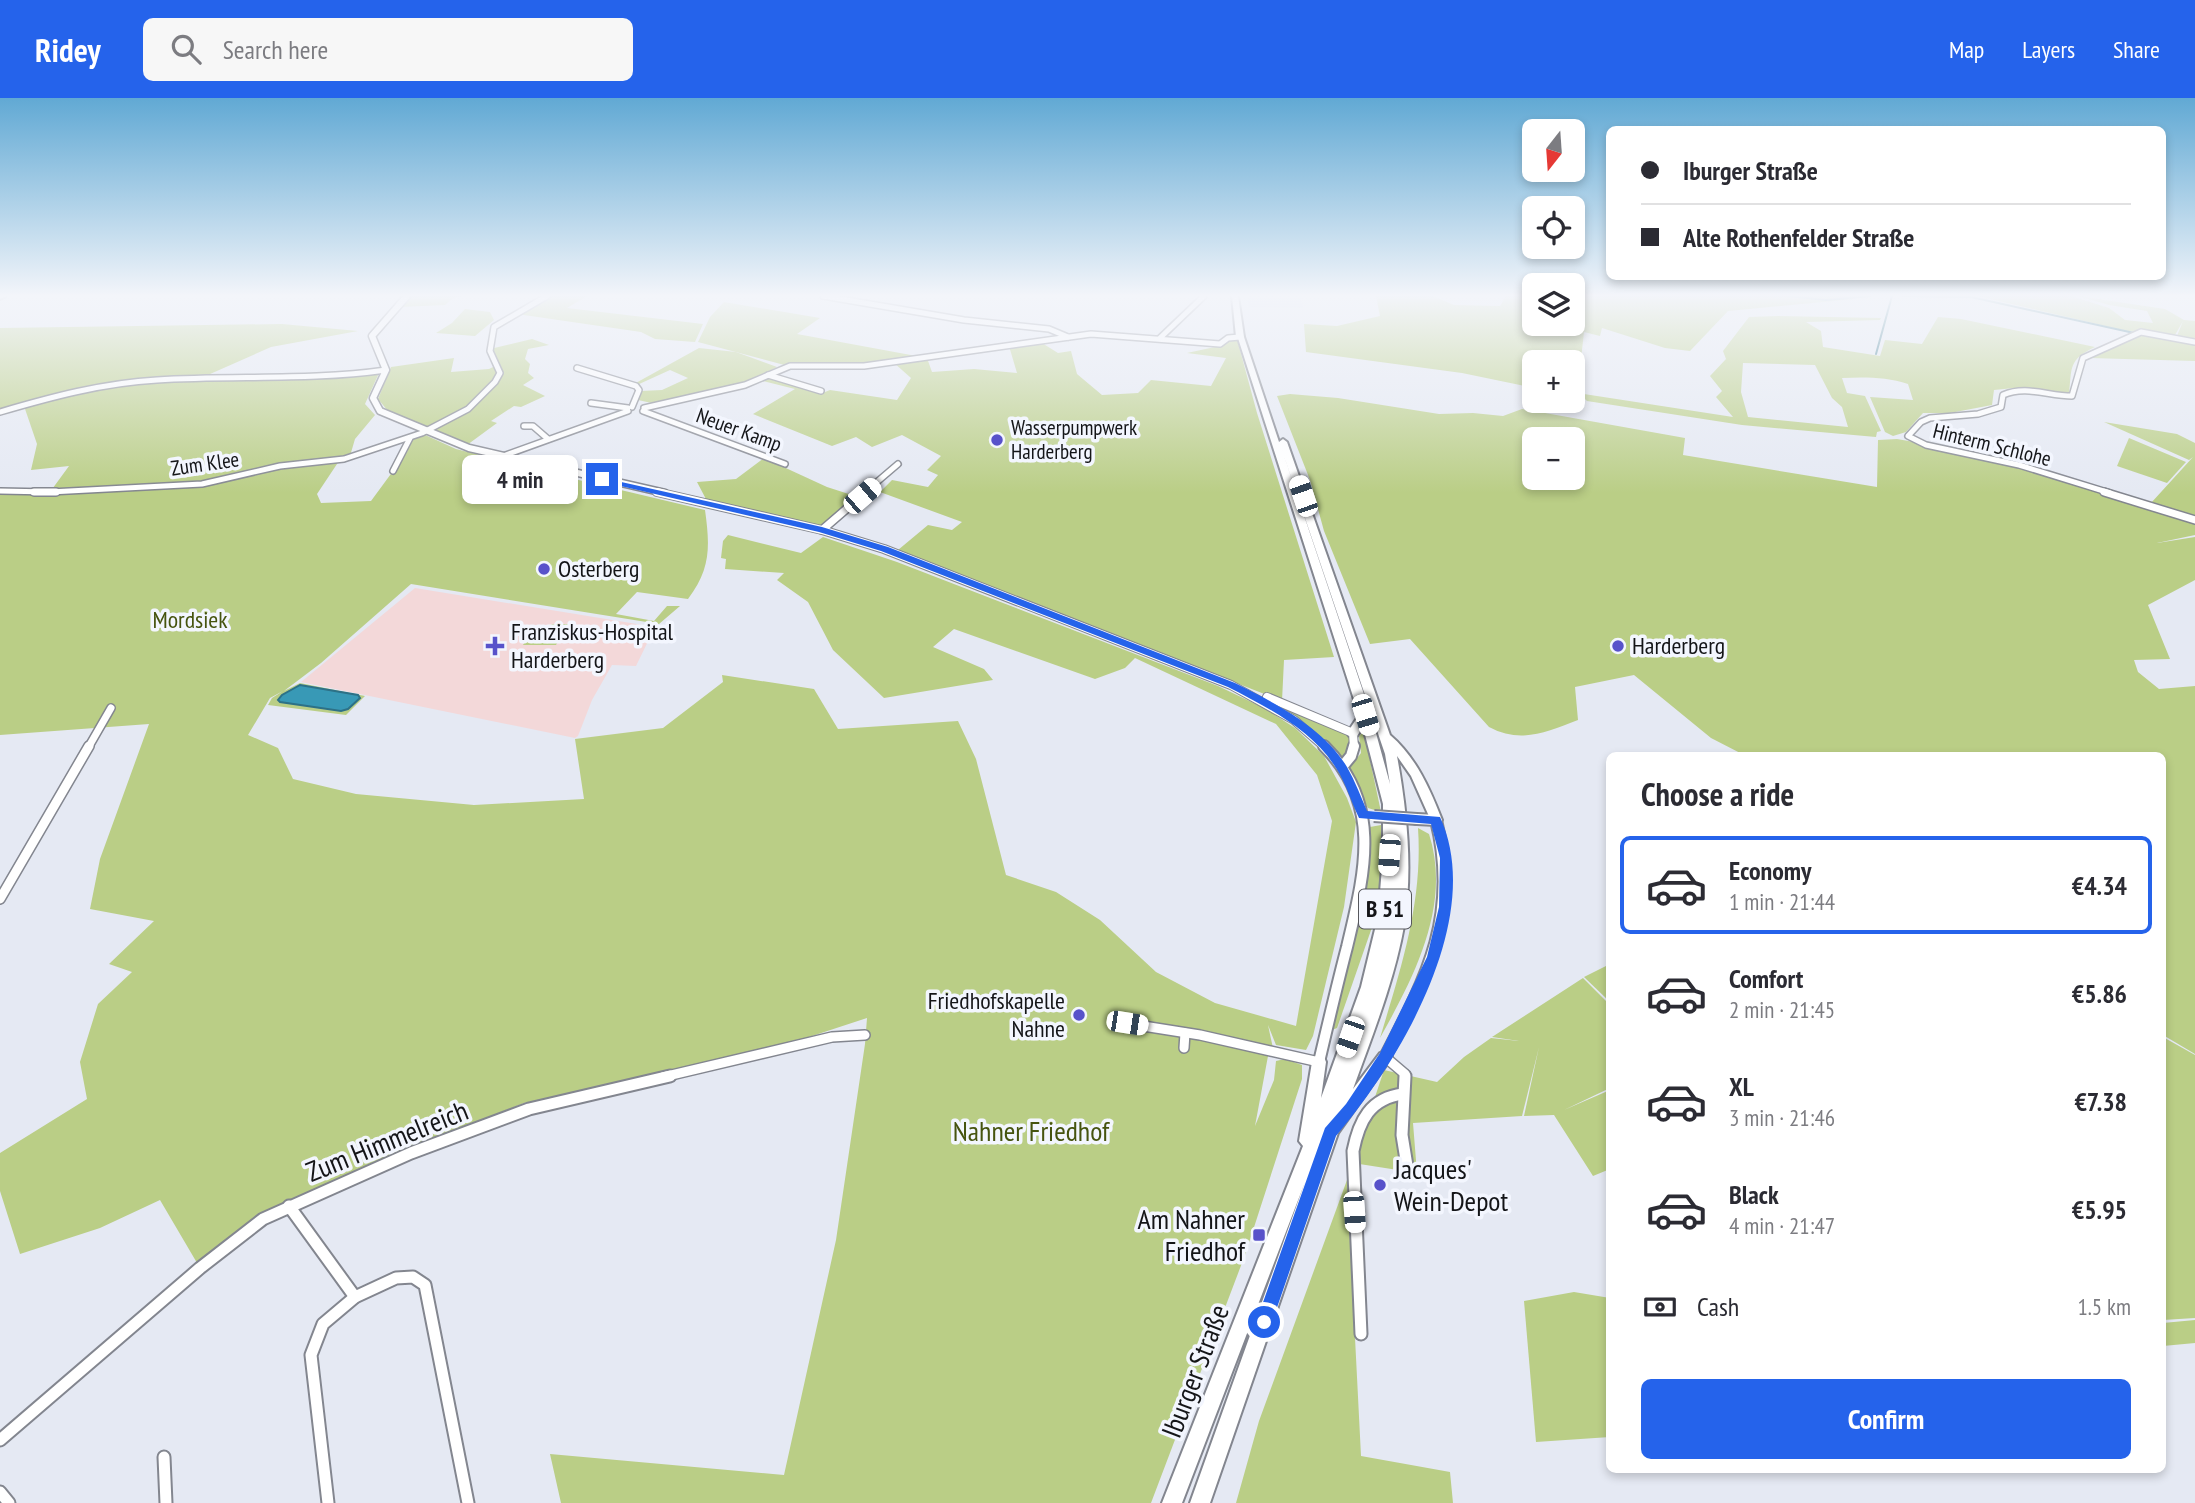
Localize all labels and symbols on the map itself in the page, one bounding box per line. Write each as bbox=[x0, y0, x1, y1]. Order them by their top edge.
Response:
north arrow bbox=[1522, 119, 1586, 182]
street label: Neuer Kamp bbox=[693, 402, 786, 457]
place label: Wasserpumpwerk Harderberg bbox=[1011, 414, 1137, 465]
street label: Hinterm Schlohe bbox=[1930, 417, 2054, 472]
marker: Wasserpumpwerk Harderberg bbox=[989, 432, 1005, 448]
street label: Zum Klee bbox=[169, 445, 241, 482]
callout: 4 min bbox=[462, 454, 578, 504]
route end bbox=[586, 463, 618, 495]
car bbox=[1287, 473, 1320, 519]
car bbox=[840, 474, 885, 518]
place label: Osterberg bbox=[558, 553, 639, 584]
marker: Osterberg bbox=[536, 561, 552, 577]
park label: Mordsiek bbox=[152, 604, 228, 635]
place label: Franziskus-Hospital Harderberg bbox=[511, 616, 674, 675]
place label: Harderberg bbox=[1632, 630, 1725, 661]
marker: Franziskus-Hospital Harderberg bbox=[485, 636, 505, 656]
marker: Harderberg bbox=[1610, 638, 1626, 654]
car bbox=[1349, 692, 1382, 738]
car bbox=[1378, 833, 1401, 877]
road number: B 51 bbox=[1359, 890, 1411, 929]
place label: Friedhofskapelle Nahne bbox=[928, 985, 1065, 1044]
marker: Friedhofskapelle Nahne bbox=[1071, 1007, 1087, 1023]
car bbox=[1105, 1009, 1150, 1037]
car bbox=[1334, 1014, 1367, 1060]
street label: Zum Himmelreich bbox=[300, 1091, 473, 1190]
park label: Nahner Friedhof bbox=[953, 1112, 1111, 1149]
place label: Jacques' Wein-Depot bbox=[1393, 1150, 1508, 1219]
marker: Jacques' Wein-Depot bbox=[1372, 1177, 1388, 1193]
car bbox=[1343, 1190, 1366, 1234]
place label: Am Nahner Friedhof bbox=[1137, 1200, 1247, 1269]
marker: Am Nahner Friedhof bbox=[1251, 1227, 1267, 1243]
street label: Iburger Straße bbox=[1152, 1299, 1237, 1443]
route start bbox=[1248, 1306, 1280, 1338]

